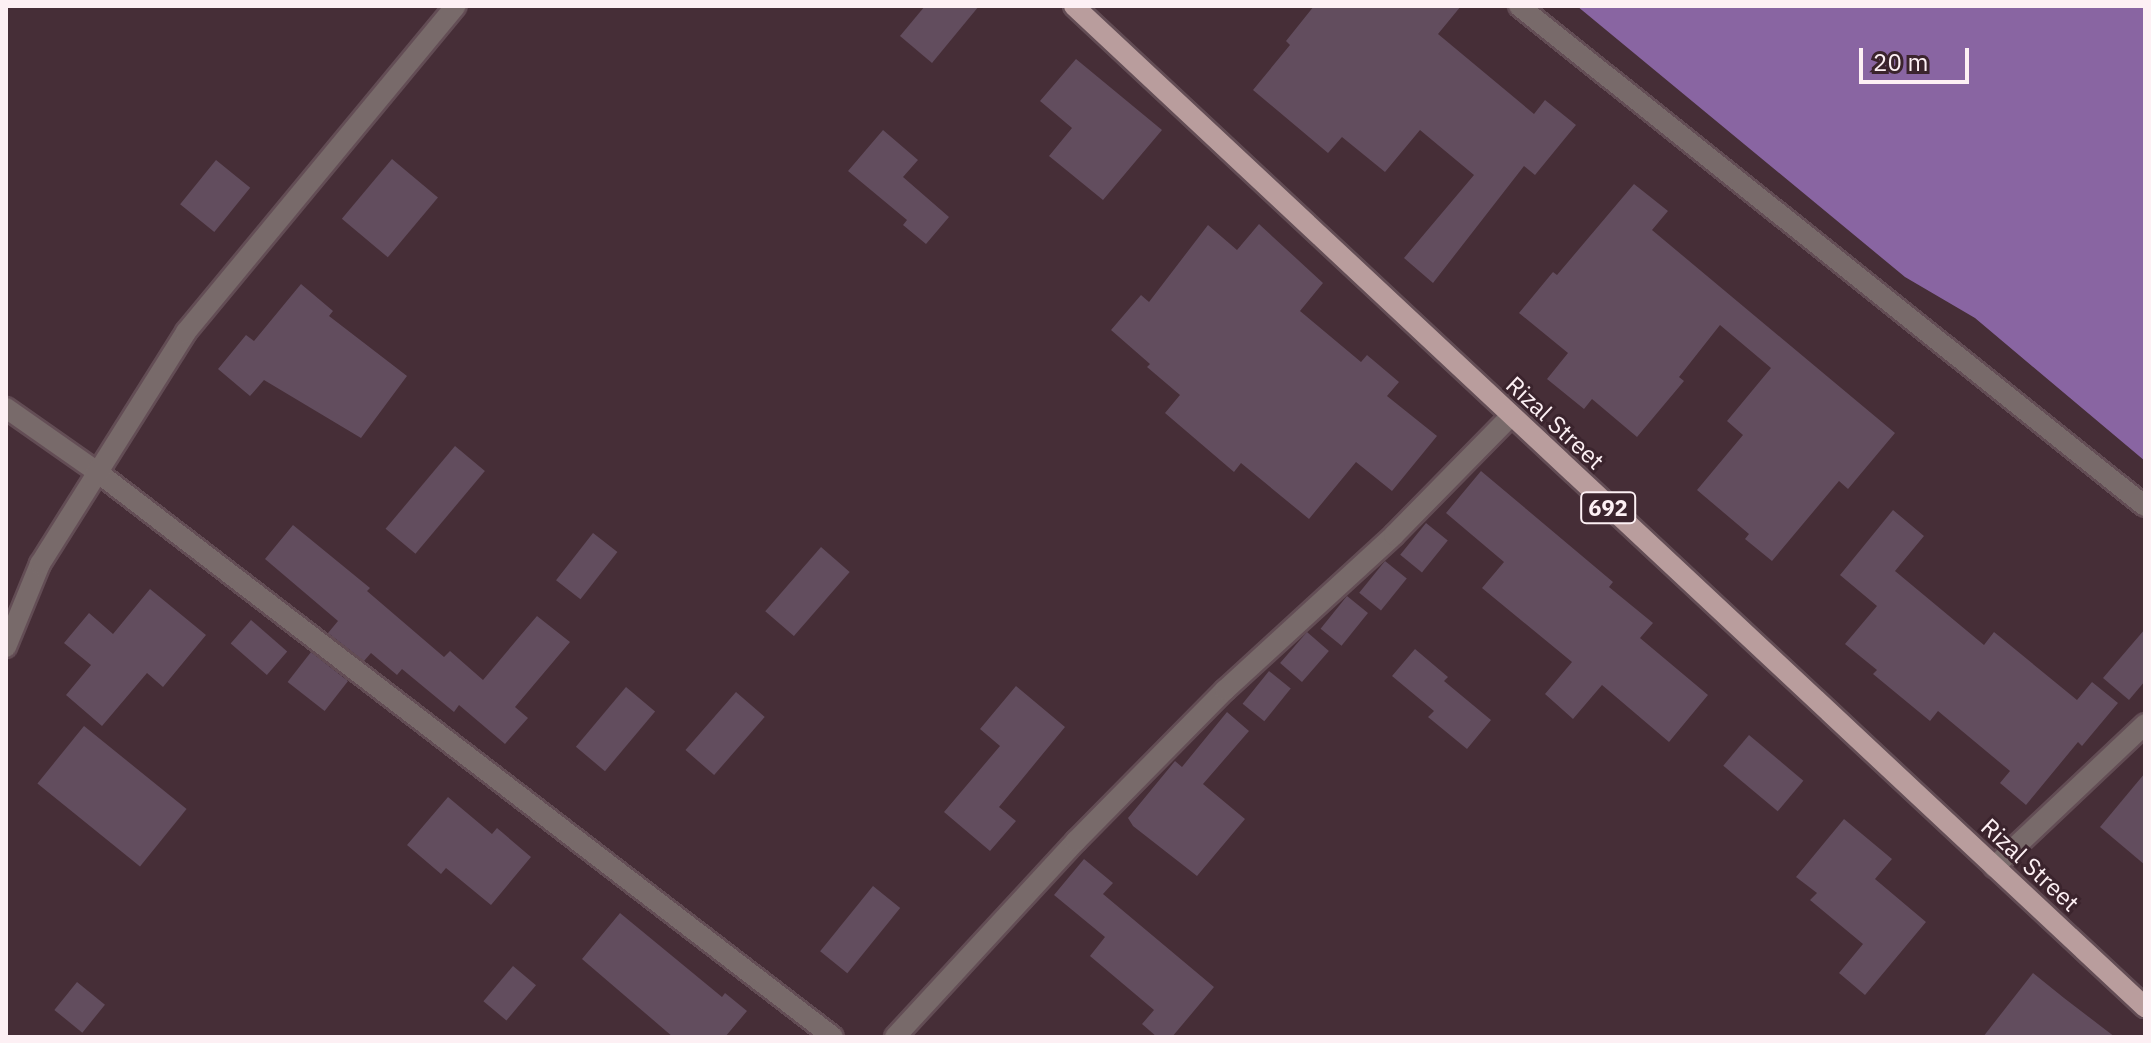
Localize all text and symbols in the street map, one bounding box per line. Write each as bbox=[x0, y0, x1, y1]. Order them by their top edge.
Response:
scale bar bbox=[1863, 32, 1973, 82]
text: 20 m bbox=[1873, 46, 1928, 78]
street label: Rizal Street bbox=[1500, 370, 1610, 476]
road number: 692 bbox=[1580, 490, 1636, 526]
street label: Rizal Street bbox=[1975, 812, 2085, 918]

